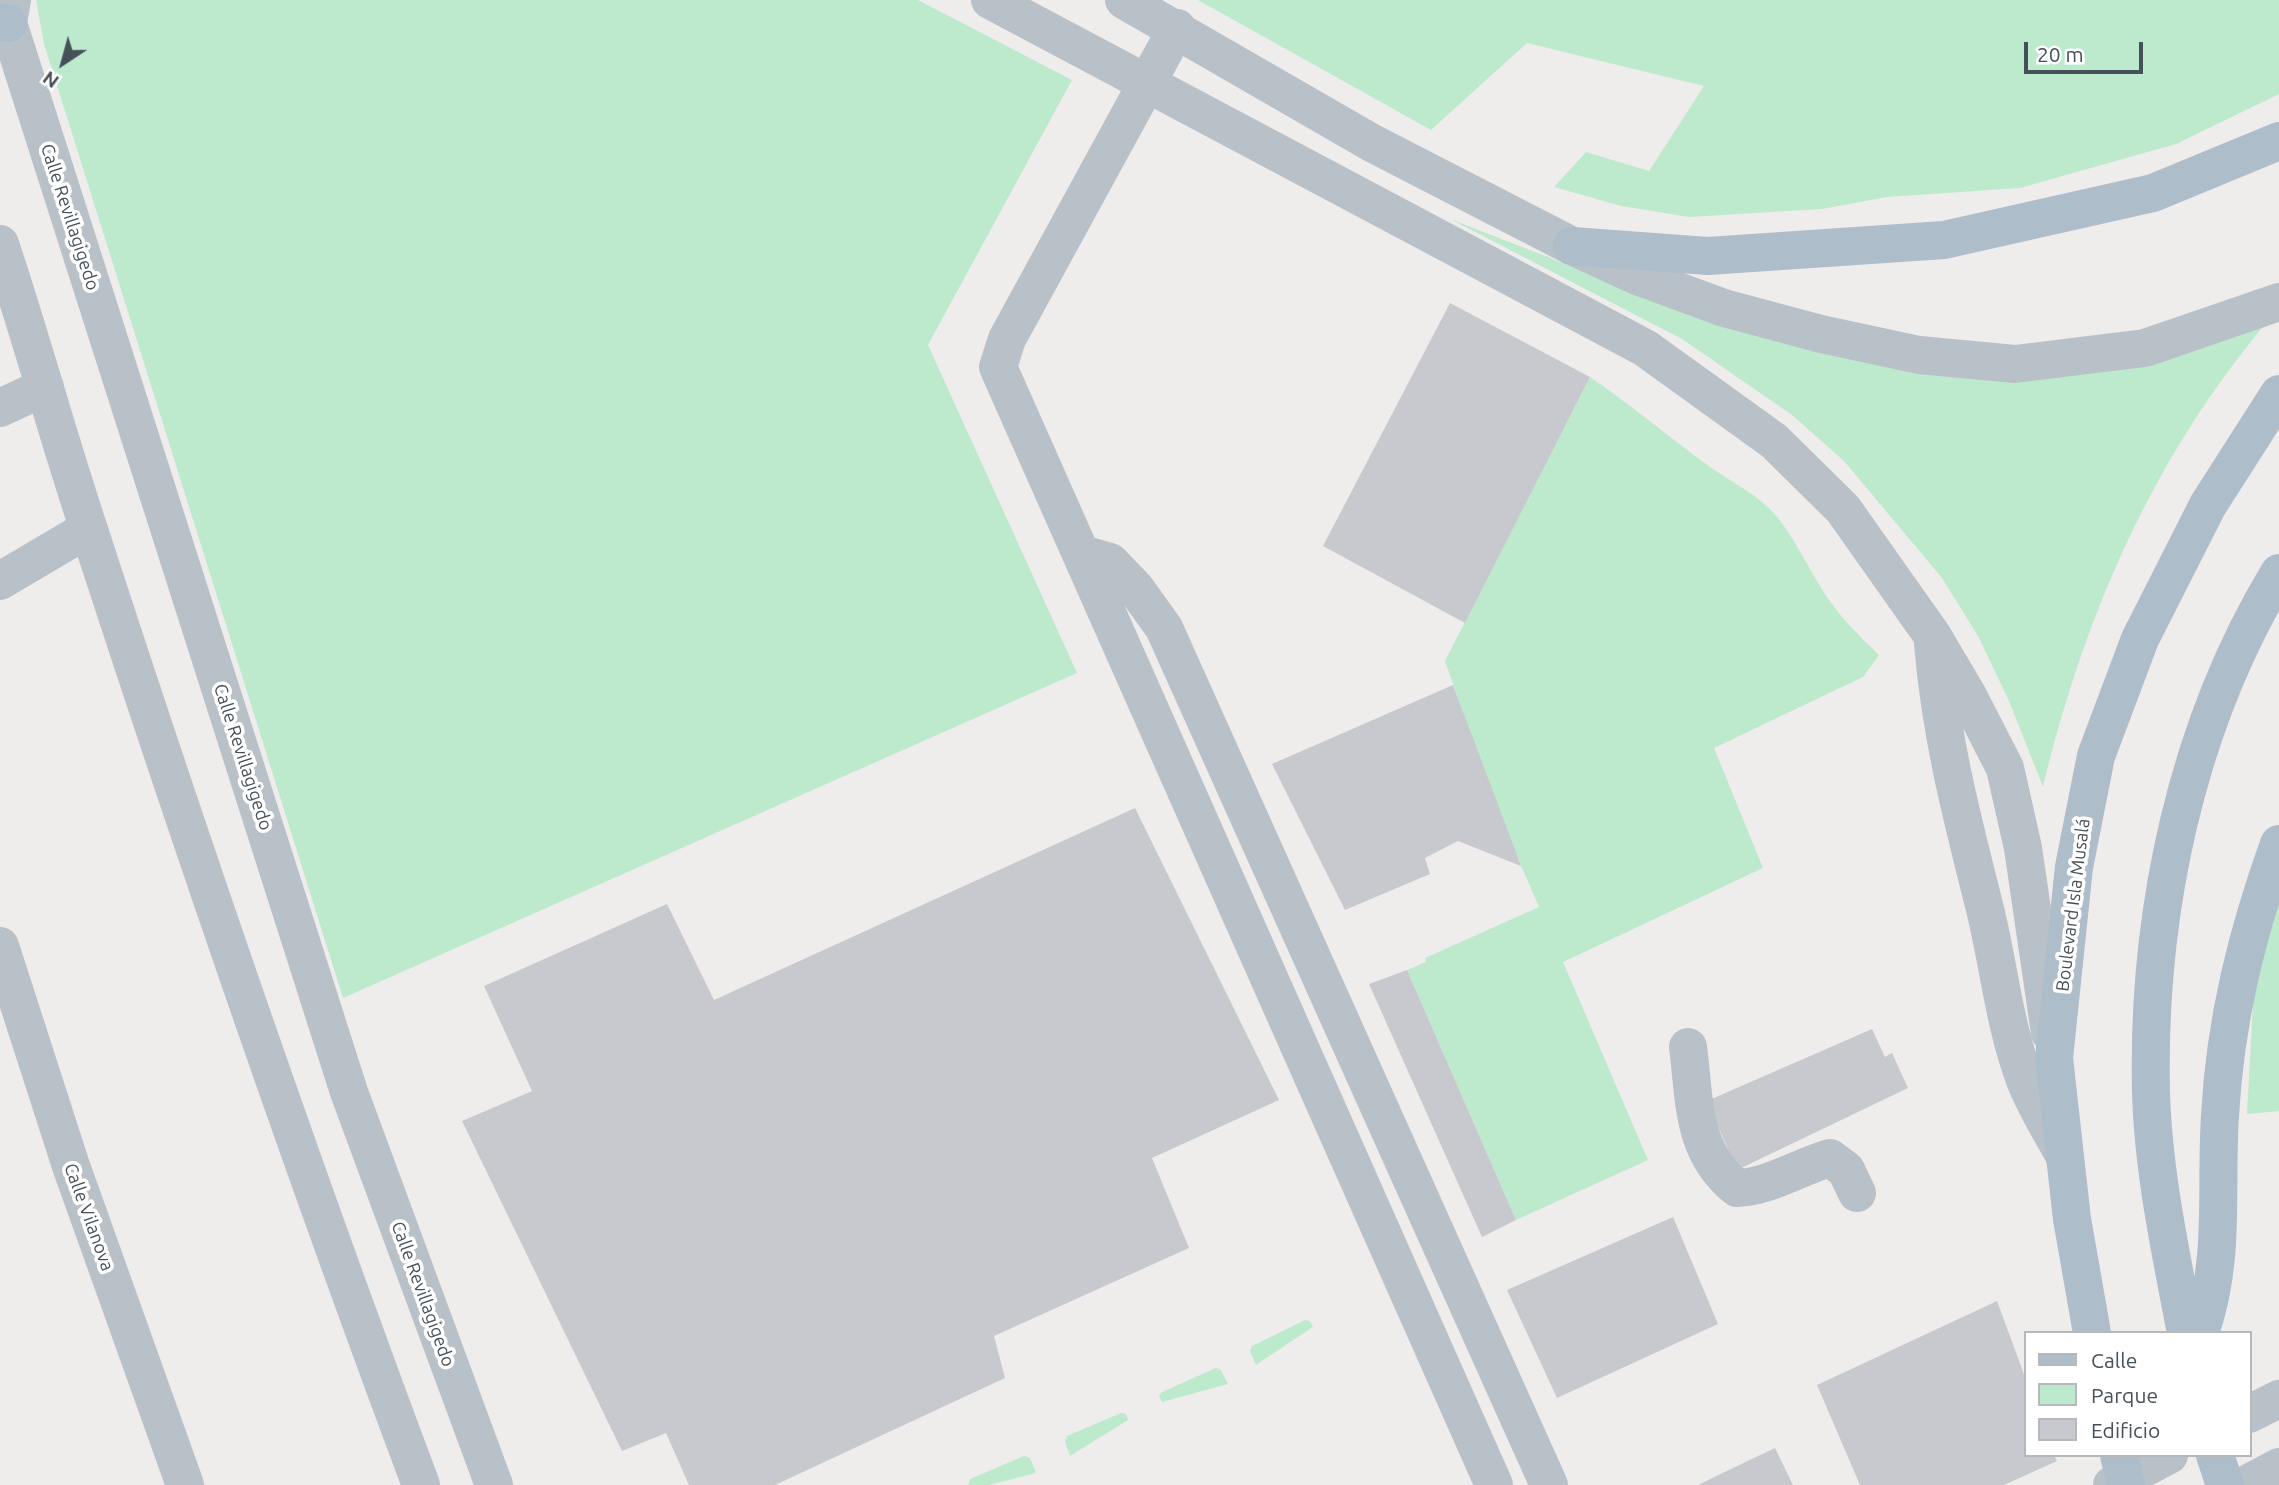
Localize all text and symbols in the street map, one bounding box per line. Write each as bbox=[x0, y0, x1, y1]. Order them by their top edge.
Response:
north arrow bbox=[28, 28, 98, 98]
scale bar bbox=[2027, 28, 2146, 72]
text: 20 m bbox=[2037, 42, 2084, 66]
text: N bbox=[38, 67, 63, 93]
street label: Calle Revillagigedo bbox=[36, 141, 104, 293]
street label: Calle Revillagigedo bbox=[209, 681, 277, 833]
street label: Boulevard Isla Musalá bbox=[2052, 817, 2094, 993]
street label: Calle Vilanova bbox=[60, 1160, 118, 1274]
street label: Calle Revillagigedo bbox=[387, 1218, 459, 1370]
legend bbox=[2024, 1331, 2251, 1457]
text: Calle bbox=[2091, 1348, 2137, 1372]
text: Parque bbox=[2091, 1383, 2158, 1407]
text: Edificio bbox=[2091, 1418, 2160, 1442]

